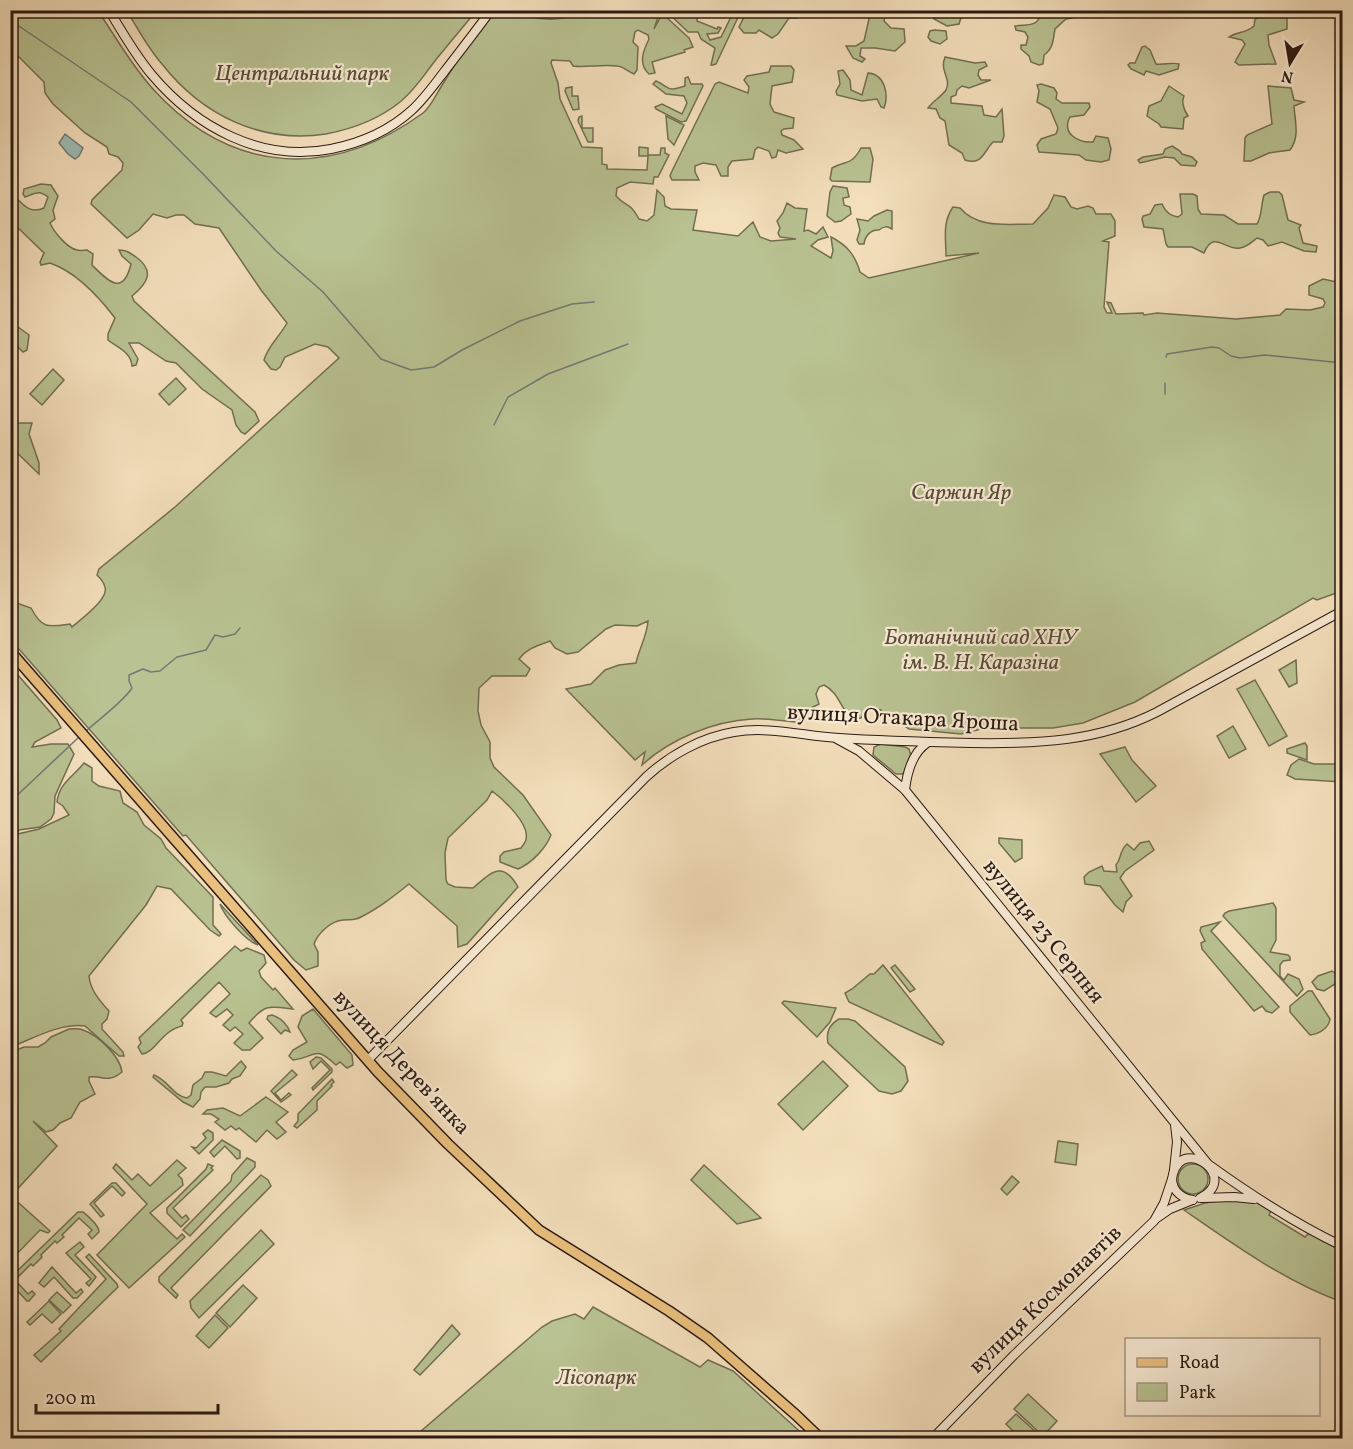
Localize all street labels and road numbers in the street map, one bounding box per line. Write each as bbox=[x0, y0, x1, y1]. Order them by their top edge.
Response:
street label: вулиця Отакара Яроша bbox=[786, 697, 1020, 741]
street label: вулиця 23 Серпня bbox=[975, 853, 1111, 1011]
street label: вулиця Дерев’янка bbox=[325, 983, 477, 1143]
street label: вулиця Космонавтів bbox=[962, 1219, 1130, 1381]

